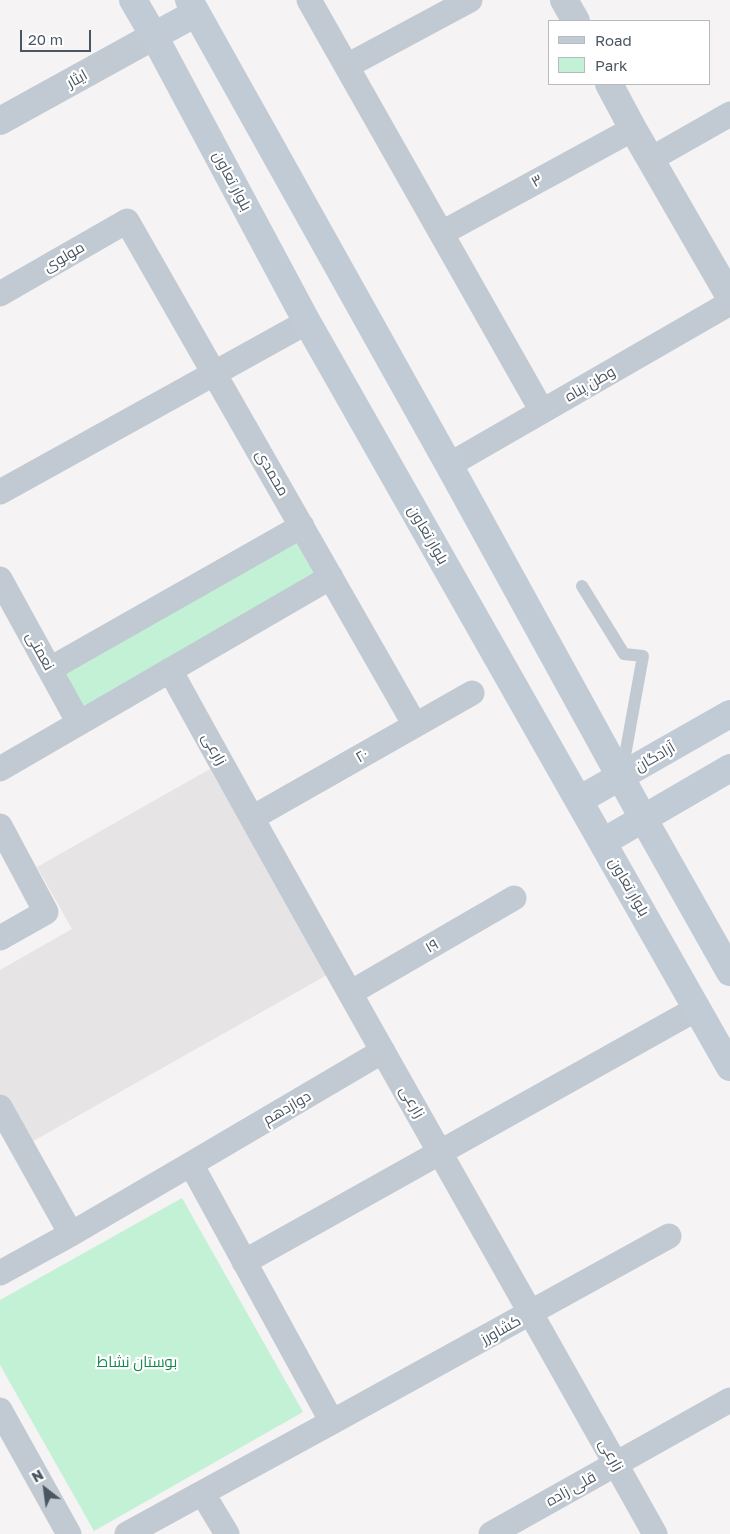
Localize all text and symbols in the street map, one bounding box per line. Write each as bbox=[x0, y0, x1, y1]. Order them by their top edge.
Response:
scale bar bbox=[22, 20, 94, 52]
legend bbox=[548, 20, 710, 85]
text: 20 m bbox=[28, 30, 63, 48]
text: Road bbox=[595, 31, 632, 49]
text: Park bbox=[595, 56, 627, 74]
street label: ایثار bbox=[64, 66, 90, 92]
street label: بلوار تعاون bbox=[209, 148, 255, 214]
street label: ۳ bbox=[528, 171, 546, 191]
street label: مولوی bbox=[40, 238, 88, 276]
street label: وطن پناه bbox=[562, 362, 618, 406]
street label: محمدی bbox=[252, 447, 292, 499]
street label: بلوار تعاون bbox=[404, 502, 452, 568]
street label: نعمتی bbox=[22, 629, 58, 673]
street label: زارعی bbox=[198, 730, 230, 768]
street label: آزادگان bbox=[632, 738, 678, 776]
street label: ۲۰ bbox=[352, 745, 372, 767]
street label: بلوار تعاون bbox=[605, 854, 653, 920]
street label: ۱۹ bbox=[422, 935, 442, 957]
street label: زارعی bbox=[396, 1083, 428, 1121]
street label: دوازدهم bbox=[260, 1087, 314, 1129]
street label: کشاورز bbox=[478, 1312, 524, 1348]
park label: بوستان نشاط bbox=[97, 1353, 177, 1371]
street label: زارعی bbox=[595, 1436, 627, 1474]
north arrow bbox=[20, 1464, 70, 1514]
text: N bbox=[28, 1466, 46, 1486]
street label: قلی زاده bbox=[543, 1468, 599, 1510]

